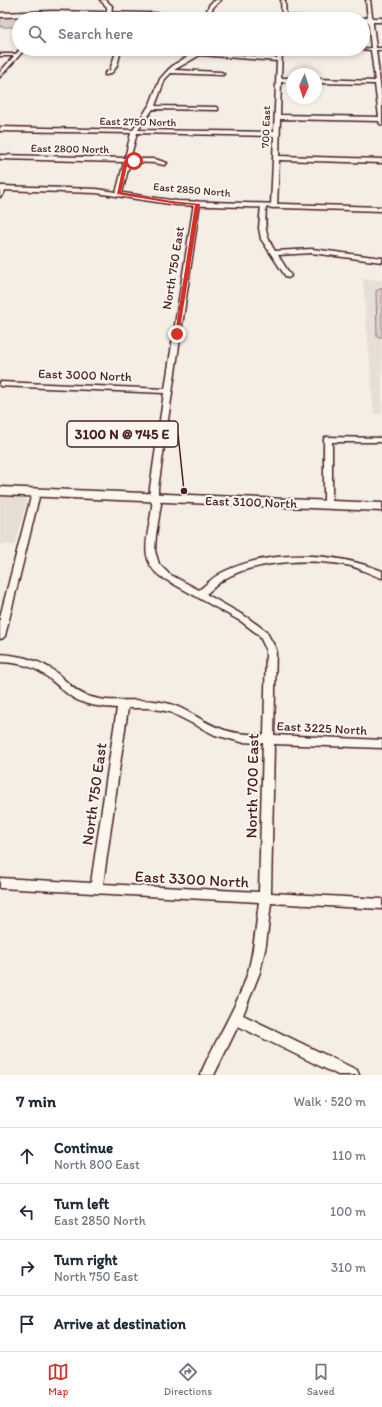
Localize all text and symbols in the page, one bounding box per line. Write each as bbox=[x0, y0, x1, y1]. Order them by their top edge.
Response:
search box bbox=[12, 12, 370, 56]
icon: search bbox=[26, 23, 48, 45]
text: Search here bbox=[58, 25, 133, 43]
north arrow bbox=[286, 68, 322, 104]
street label: 700 East bbox=[259, 106, 273, 148]
street label: East 2750 North bbox=[99, 115, 177, 129]
street label: East 2800 North bbox=[31, 142, 110, 156]
route start bbox=[125, 152, 143, 170]
street label: East 2850 North bbox=[153, 180, 231, 200]
street label: North 750 East bbox=[159, 225, 187, 311]
route end bbox=[168, 325, 186, 343]
street label: East 3000 North bbox=[38, 366, 132, 384]
callout: 3100 N @ 745 E bbox=[67, 421, 178, 447]
text: 3100 N @ 745 E bbox=[75, 426, 169, 443]
street label: East 3100 North bbox=[205, 493, 297, 511]
street label: East 3225 North bbox=[276, 718, 368, 738]
street label: North 700 East bbox=[242, 733, 262, 839]
street label: North 750 East bbox=[77, 741, 111, 847]
street label: East 3300 North bbox=[134, 867, 250, 892]
text: 7 min bbox=[16, 1091, 56, 1111]
text: Walk · 520 m bbox=[294, 1094, 366, 1109]
text: Continue bbox=[54, 1139, 113, 1157]
icon: ahead bbox=[16, 1145, 38, 1167]
text: 110 m bbox=[332, 1148, 366, 1163]
text: North 800 East bbox=[54, 1157, 140, 1172]
text: Turn left bbox=[54, 1195, 109, 1213]
icon: left bbox=[16, 1201, 38, 1223]
text: 100 m bbox=[330, 1204, 366, 1219]
text: East 2850 North bbox=[54, 1213, 146, 1228]
text: Turn right bbox=[54, 1251, 118, 1269]
icon: right bbox=[16, 1257, 38, 1279]
text: 310 m bbox=[331, 1260, 366, 1275]
text: North 750 East bbox=[54, 1269, 138, 1284]
icon: arrive bbox=[16, 1313, 38, 1335]
text: Arrive at destination bbox=[54, 1315, 186, 1333]
tab: Map bbox=[47, 1361, 69, 1398]
tab: Directions bbox=[164, 1361, 212, 1398]
tab: Saved bbox=[307, 1361, 335, 1398]

